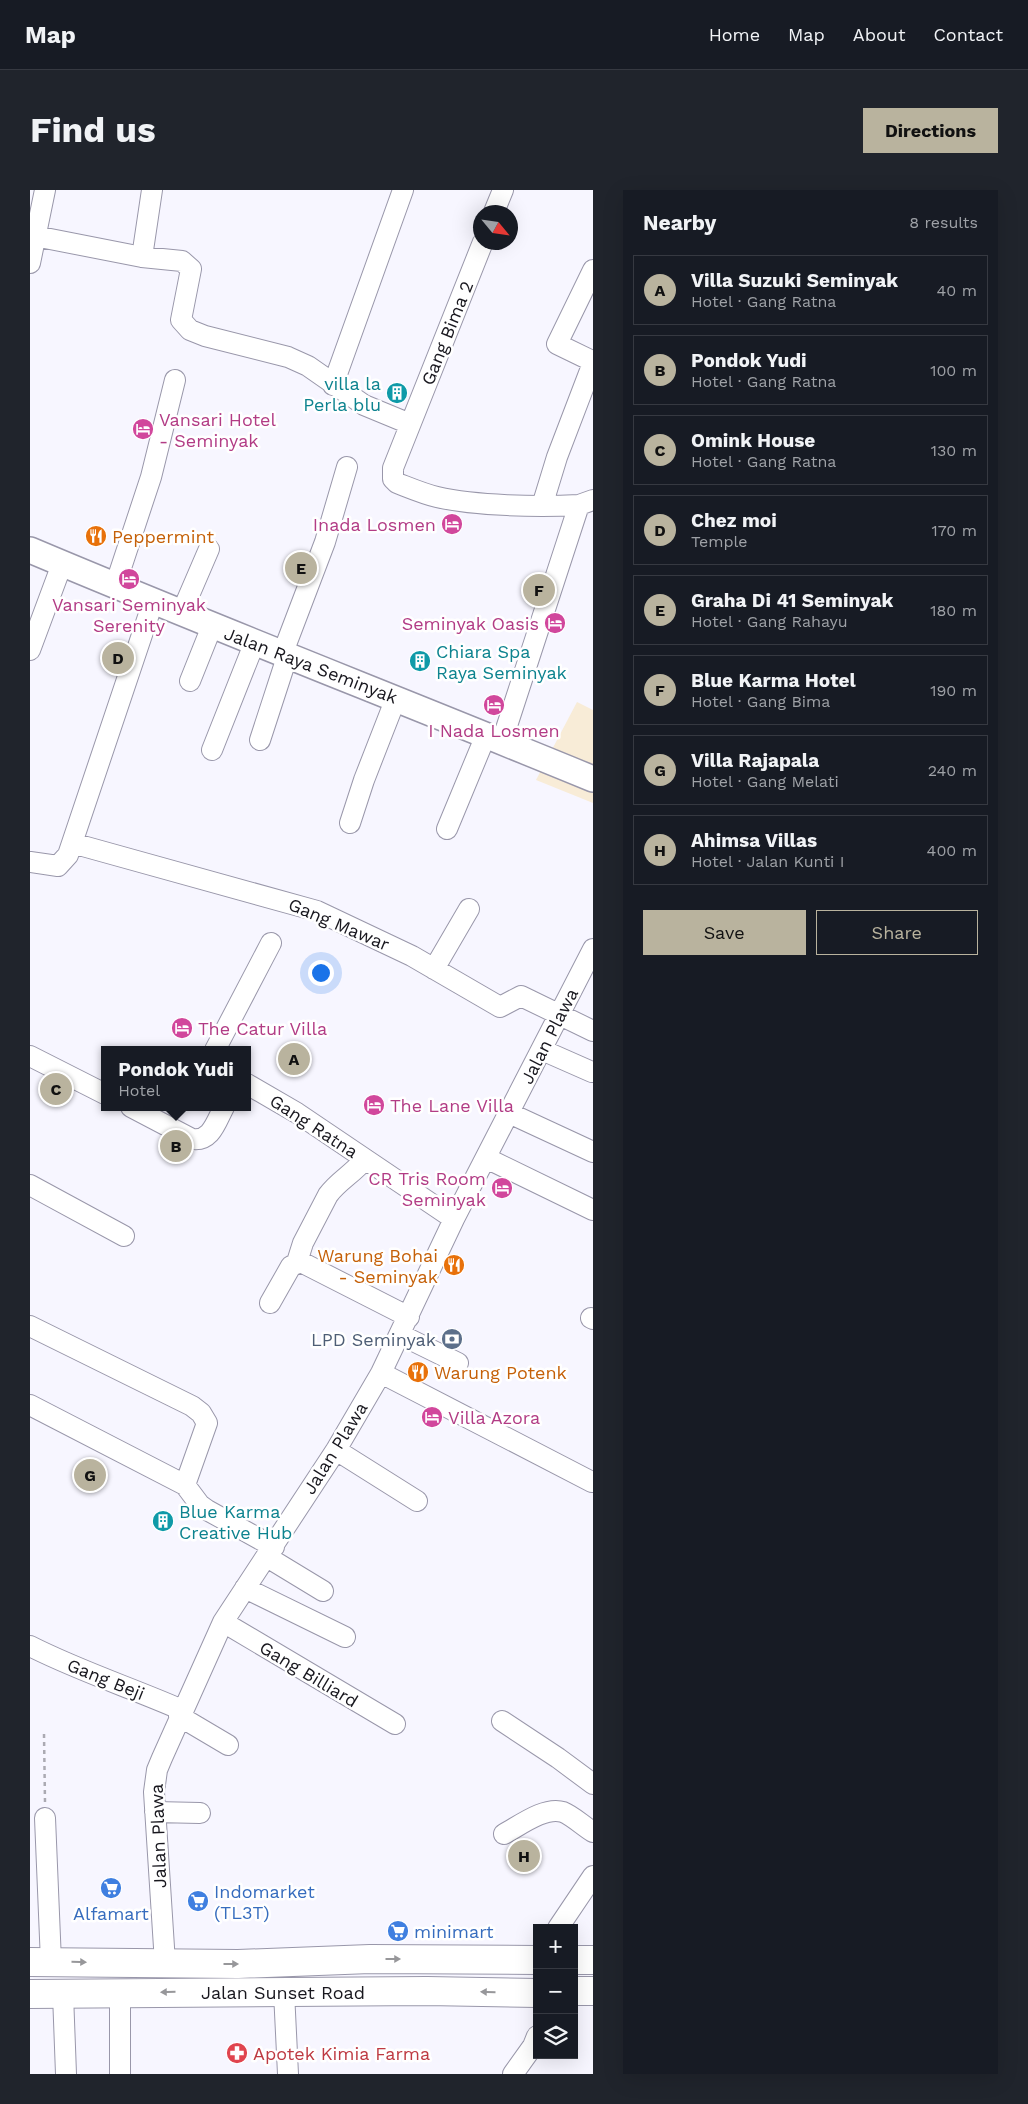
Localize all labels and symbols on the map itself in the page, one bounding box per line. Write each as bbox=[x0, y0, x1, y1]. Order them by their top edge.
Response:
north arrow bbox=[473, 205, 518, 250]
street label: Gang Bima 2 bbox=[417, 278, 477, 388]
place label: villa la Perla blu bbox=[303, 373, 381, 415]
building icon: villa la Perla blu bbox=[385, 381, 409, 405]
place label: Vansari Hotel - Seminyak bbox=[159, 409, 276, 451]
hotel icon: Vansari Hotel - Seminyak bbox=[131, 417, 155, 441]
hotel icon: Inada Losmen bbox=[440, 512, 464, 536]
place label: Inada Losmen bbox=[313, 514, 436, 535]
restaurant icon: Peppermint bbox=[84, 524, 108, 548]
place label: Peppermint bbox=[112, 526, 214, 547]
pin: E bbox=[285, 549, 317, 587]
hotel icon: Vansari Seminyak Serenity bbox=[117, 567, 141, 591]
pin: F bbox=[523, 571, 555, 609]
place label: Vansari Seminyak Serenity bbox=[52, 594, 206, 636]
hotel icon: Seminyak Oasis bbox=[543, 611, 567, 635]
place label: Seminyak Oasis bbox=[402, 613, 539, 634]
street label: Jalan Raya Seminyak bbox=[221, 622, 401, 708]
pin: D bbox=[102, 639, 134, 677]
place label: Chiara Spa Raya Seminyak bbox=[436, 641, 567, 683]
building icon: Chiara Spa Raya Seminyak bbox=[408, 649, 432, 673]
hotel icon: I Nada Losmen bbox=[482, 693, 506, 717]
place label: I Nada Losmen bbox=[428, 720, 560, 741]
street label: Gang Mawar bbox=[285, 893, 393, 955]
your location bbox=[308, 960, 334, 986]
street label: Jalan Plawa bbox=[516, 985, 582, 1087]
hotel icon: The Catur Villa bbox=[170, 1016, 194, 1040]
place label: The Catur Villa bbox=[198, 1018, 327, 1039]
pin: A bbox=[278, 1040, 310, 1078]
pin: C bbox=[40, 1070, 72, 1108]
street label: Gang Ratna bbox=[266, 1090, 362, 1162]
hotel icon: The Lane Villa bbox=[362, 1093, 386, 1117]
place label: The Lane Villa bbox=[390, 1095, 514, 1116]
pin: B bbox=[160, 1127, 192, 1165]
place label: CR Tris Room Seminyak bbox=[368, 1168, 486, 1210]
hotel icon: CR Tris Room Seminyak bbox=[490, 1176, 514, 1200]
place label: Warung Bohai - Seminyak bbox=[317, 1245, 438, 1287]
restaurant icon: Warung Bohai - Seminyak bbox=[442, 1253, 466, 1277]
bank icon: LPD Seminyak bbox=[440, 1327, 464, 1351]
place label: LPD Seminyak bbox=[311, 1329, 436, 1350]
restaurant icon: Warung Potenk bbox=[406, 1360, 430, 1384]
place label: Warung Potenk bbox=[434, 1362, 567, 1383]
street label: Jalan Plawa bbox=[298, 1398, 372, 1498]
hotel icon: Villa Azora bbox=[420, 1405, 444, 1429]
place label: Villa Azora bbox=[448, 1407, 540, 1428]
pin: G bbox=[74, 1456, 106, 1494]
place label: Blue Karma Creative Hub bbox=[179, 1501, 292, 1543]
building icon: Blue Karma Creative Hub bbox=[151, 1509, 175, 1533]
street label: Gang Billiard bbox=[256, 1636, 362, 1712]
street label: Gang Beji bbox=[64, 1654, 148, 1704]
street label: Jalan Plawa bbox=[146, 1783, 170, 1889]
pin: H bbox=[508, 1837, 540, 1875]
supermarket icon: Alfamart bbox=[99, 1876, 123, 1900]
place label: Indomarket (TL3T) bbox=[214, 1881, 315, 1923]
supermarket icon: Indomarket (TL3T) bbox=[186, 1889, 210, 1913]
place label: Alfamart bbox=[73, 1903, 149, 1924]
supermarket icon: minimart bbox=[386, 1919, 410, 1943]
place label: minimart bbox=[414, 1921, 494, 1942]
one-way arrow bbox=[385, 1955, 401, 1963]
one-way arrow bbox=[71, 1958, 87, 1966]
one-way arrow bbox=[223, 1960, 239, 1968]
street label: Jalan Sunset Road bbox=[201, 1982, 365, 2003]
one-way arrow bbox=[160, 1988, 176, 1996]
one-way arrow bbox=[480, 1988, 496, 1996]
pharmacy icon: Apotek Kimia Farma bbox=[225, 2041, 249, 2065]
place label: Apotek Kimia Farma bbox=[253, 2043, 430, 2064]

